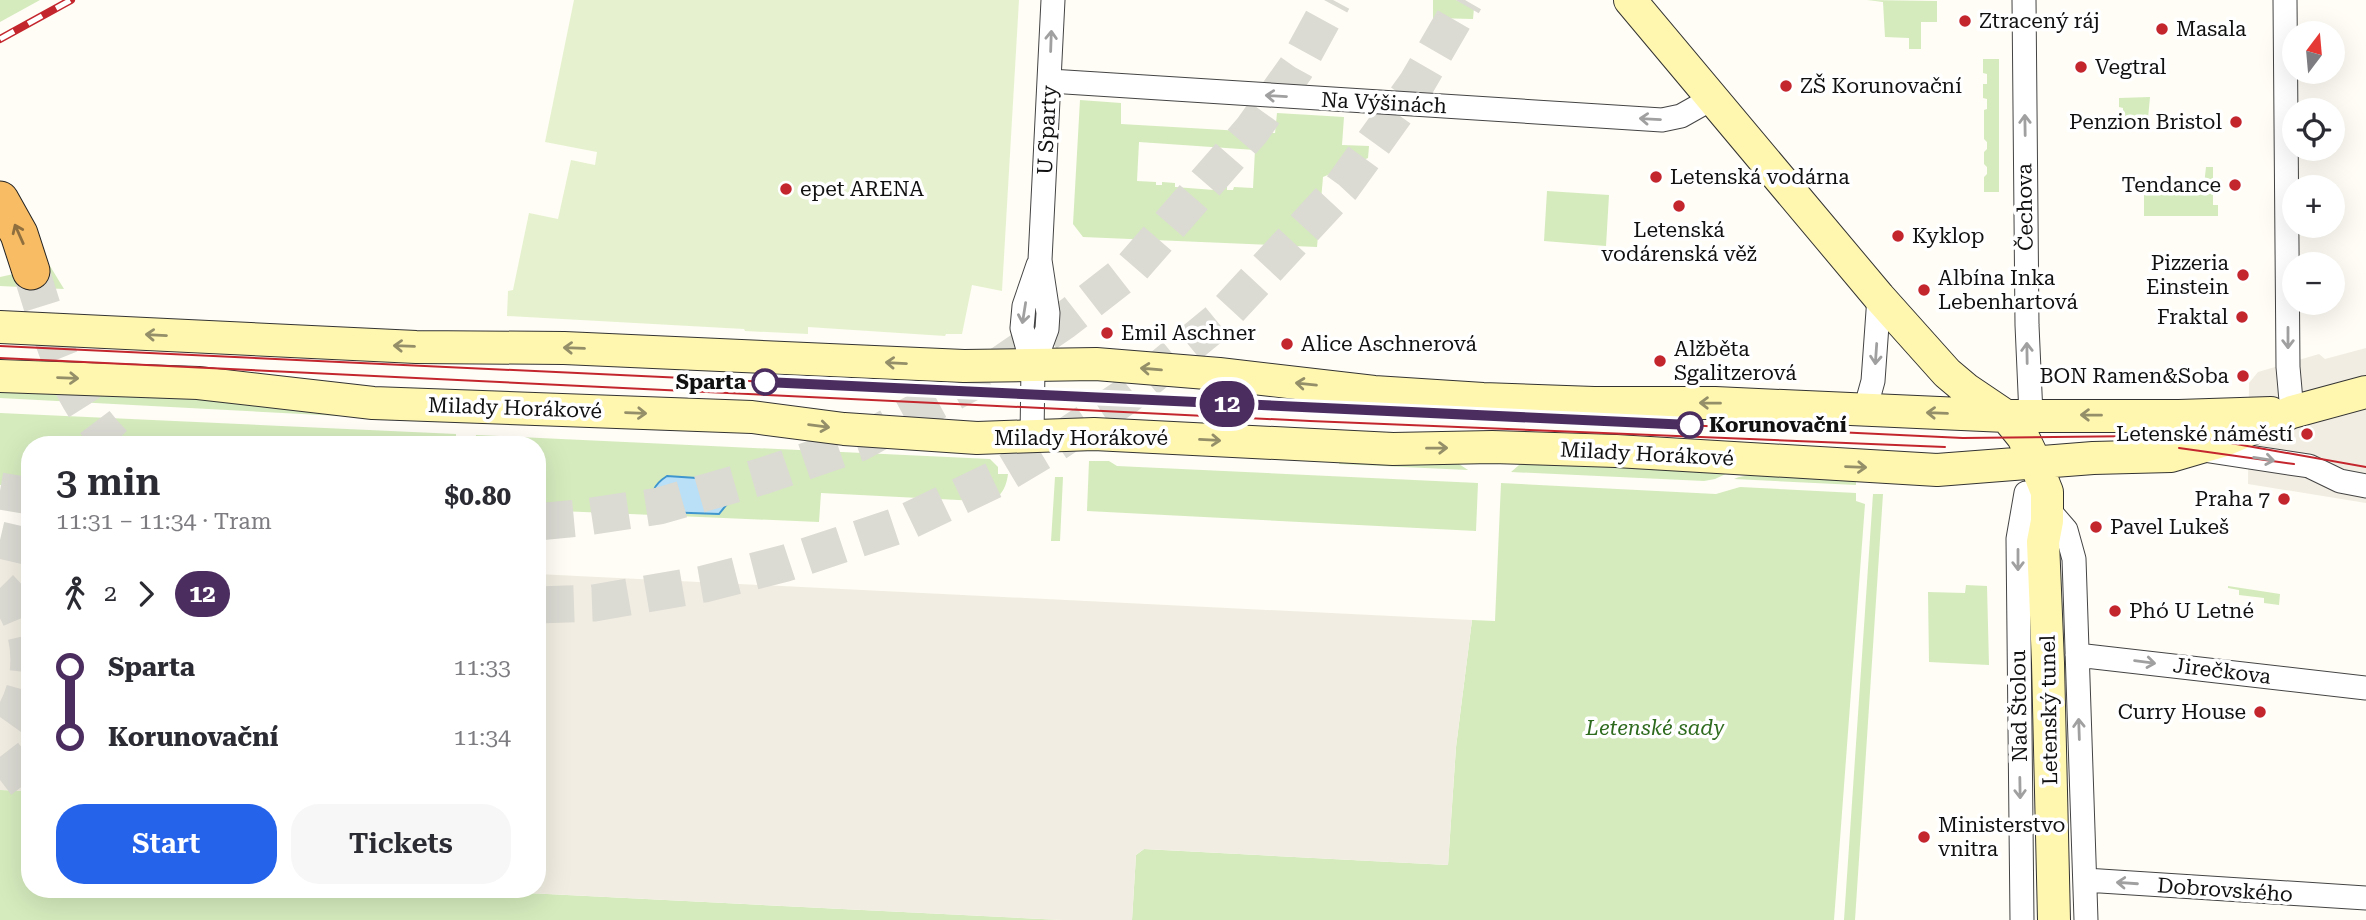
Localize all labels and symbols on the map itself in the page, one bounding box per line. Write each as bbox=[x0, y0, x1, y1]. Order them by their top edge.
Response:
place label: Ztracený ráj bbox=[1979, 9, 2100, 33]
marker: Ztracený ráj bbox=[1957, 13, 1973, 29]
place label: Masala bbox=[2176, 17, 2247, 41]
marker: Masala bbox=[2154, 21, 2170, 37]
north arrow bbox=[2282, 21, 2345, 84]
one-way arrow bbox=[1045, 29, 1058, 52]
place label: Vegtral bbox=[2095, 55, 2167, 79]
marker: Vegtral bbox=[2073, 59, 2089, 75]
place label: ZŠ Korunovační bbox=[1800, 73, 1962, 98]
marker: ZŠ Korunovační bbox=[1778, 78, 1794, 94]
street label: U Sparty bbox=[1033, 84, 1061, 175]
street label: Na Výšinách bbox=[1320, 88, 1448, 118]
one-way arrow bbox=[1265, 90, 1288, 103]
place label: Penzion Bristol bbox=[2069, 110, 2223, 134]
one-way arrow bbox=[1639, 112, 1661, 125]
one-way arrow bbox=[2018, 114, 2031, 137]
marker: Penzion Bristol bbox=[2228, 114, 2244, 130]
street label: Čechova bbox=[2011, 162, 2038, 251]
place label: Letenská vodárna bbox=[1670, 165, 1850, 189]
marker: Letenská vodárna bbox=[1648, 169, 1664, 185]
place label: Tendance bbox=[2122, 173, 2221, 197]
place label: epet ARENA bbox=[800, 177, 924, 201]
marker: Tendance bbox=[2227, 177, 2243, 193]
marker: epet ARENA bbox=[778, 181, 794, 197]
marker: Letenská vodárenská věž bbox=[1671, 198, 1687, 214]
place label: Letenská vodárenská věž bbox=[1601, 218, 1757, 266]
one-way arrow bbox=[11, 224, 24, 245]
place label: Kyklop bbox=[1912, 224, 1985, 248]
marker: Kyklop bbox=[1890, 228, 1906, 244]
place label: Pizzeria Einstein bbox=[2146, 251, 2230, 299]
place label: Albína Inka Lebenhartová bbox=[1938, 266, 2078, 314]
marker: Pizzeria Einstein bbox=[2235, 267, 2251, 283]
marker: Albína Inka Lebenhartová bbox=[1916, 282, 1932, 298]
one-way arrow bbox=[1017, 301, 1030, 324]
place label: Fraktal bbox=[2157, 305, 2229, 329]
marker: Fraktal bbox=[2234, 309, 2250, 325]
place label: Emil Aschner bbox=[1121, 321, 1256, 345]
marker: Emil Aschner bbox=[1099, 325, 1115, 341]
one-way arrow bbox=[2281, 326, 2295, 349]
one-way arrow bbox=[145, 328, 168, 341]
place label: Alice Aschnerová bbox=[1301, 332, 1478, 356]
marker: Alice Aschnerová bbox=[1279, 336, 1295, 352]
place label: Alžběta Sgalitzerová bbox=[1674, 337, 1797, 385]
one-way arrow bbox=[393, 340, 416, 353]
one-way arrow bbox=[563, 342, 586, 355]
one-way arrow bbox=[1869, 342, 1882, 365]
one-way arrow bbox=[2021, 342, 2034, 365]
marker: Alžběta Sgalitzerová bbox=[1652, 353, 1668, 369]
one-way arrow bbox=[885, 357, 908, 370]
one-way arrow bbox=[1140, 362, 1163, 375]
place label: BON Ramen&Soba bbox=[2039, 364, 2230, 388]
marker: BON Ramen&Soba bbox=[2235, 368, 2251, 384]
marker: Sparta bbox=[752, 369, 778, 395]
place label: Sparta bbox=[676, 370, 747, 394]
one-way arrow bbox=[56, 372, 79, 385]
one-way arrow bbox=[1296, 378, 1318, 391]
line badge: 12 bbox=[1196, 381, 1258, 427]
street label: Milady Horákové bbox=[428, 393, 602, 423]
one-way arrow bbox=[1699, 396, 1722, 410]
one-way arrow bbox=[625, 406, 648, 419]
one-way arrow bbox=[1926, 407, 1949, 420]
one-way arrow bbox=[2080, 408, 2103, 422]
marker: Korunovační bbox=[1677, 412, 1703, 438]
place label: Korunovační bbox=[1709, 413, 1847, 437]
one-way arrow bbox=[808, 419, 830, 432]
place label: Letenské náměstí bbox=[2116, 422, 2293, 446]
street label: Milady Horákové bbox=[994, 426, 1168, 450]
marker: Letenské náměstí bbox=[2299, 426, 2315, 442]
one-way arrow bbox=[1198, 433, 1221, 446]
street label: Milady Horákové bbox=[1560, 437, 1734, 471]
one-way arrow bbox=[1426, 441, 1449, 455]
one-way arrow bbox=[2253, 453, 2275, 466]
one-way arrow bbox=[1844, 460, 1867, 473]
place label: Praha 7 bbox=[2195, 487, 2270, 511]
marker: Praha 7 bbox=[2276, 491, 2292, 507]
place label: Pavel Lukeš bbox=[2110, 515, 2229, 539]
marker: Pavel Lukeš bbox=[2088, 519, 2104, 535]
one-way arrow bbox=[2011, 548, 2025, 571]
place label: Phó U Letné bbox=[2129, 599, 2254, 623]
marker: Phó U Letné bbox=[2107, 603, 2123, 619]
street label: Letenský tunel bbox=[2036, 634, 2062, 785]
street label: Nad Štolou bbox=[2005, 650, 2032, 762]
street label: Jirečkova bbox=[2172, 653, 2273, 689]
one-way arrow bbox=[2133, 655, 2156, 668]
place label: Curry House bbox=[2118, 700, 2246, 724]
marker: Curry House bbox=[2252, 704, 2268, 720]
park label: Letenské sady bbox=[1585, 716, 1724, 740]
one-way arrow bbox=[2073, 718, 2086, 741]
one-way arrow bbox=[2014, 776, 2027, 799]
place label: Ministerstvo vnitra bbox=[1938, 813, 2065, 861]
marker: Ministerstvo vnitra bbox=[1916, 829, 1932, 845]
street label: Dobrovského bbox=[2156, 873, 2294, 907]
one-way arrow bbox=[2116, 877, 2139, 890]

